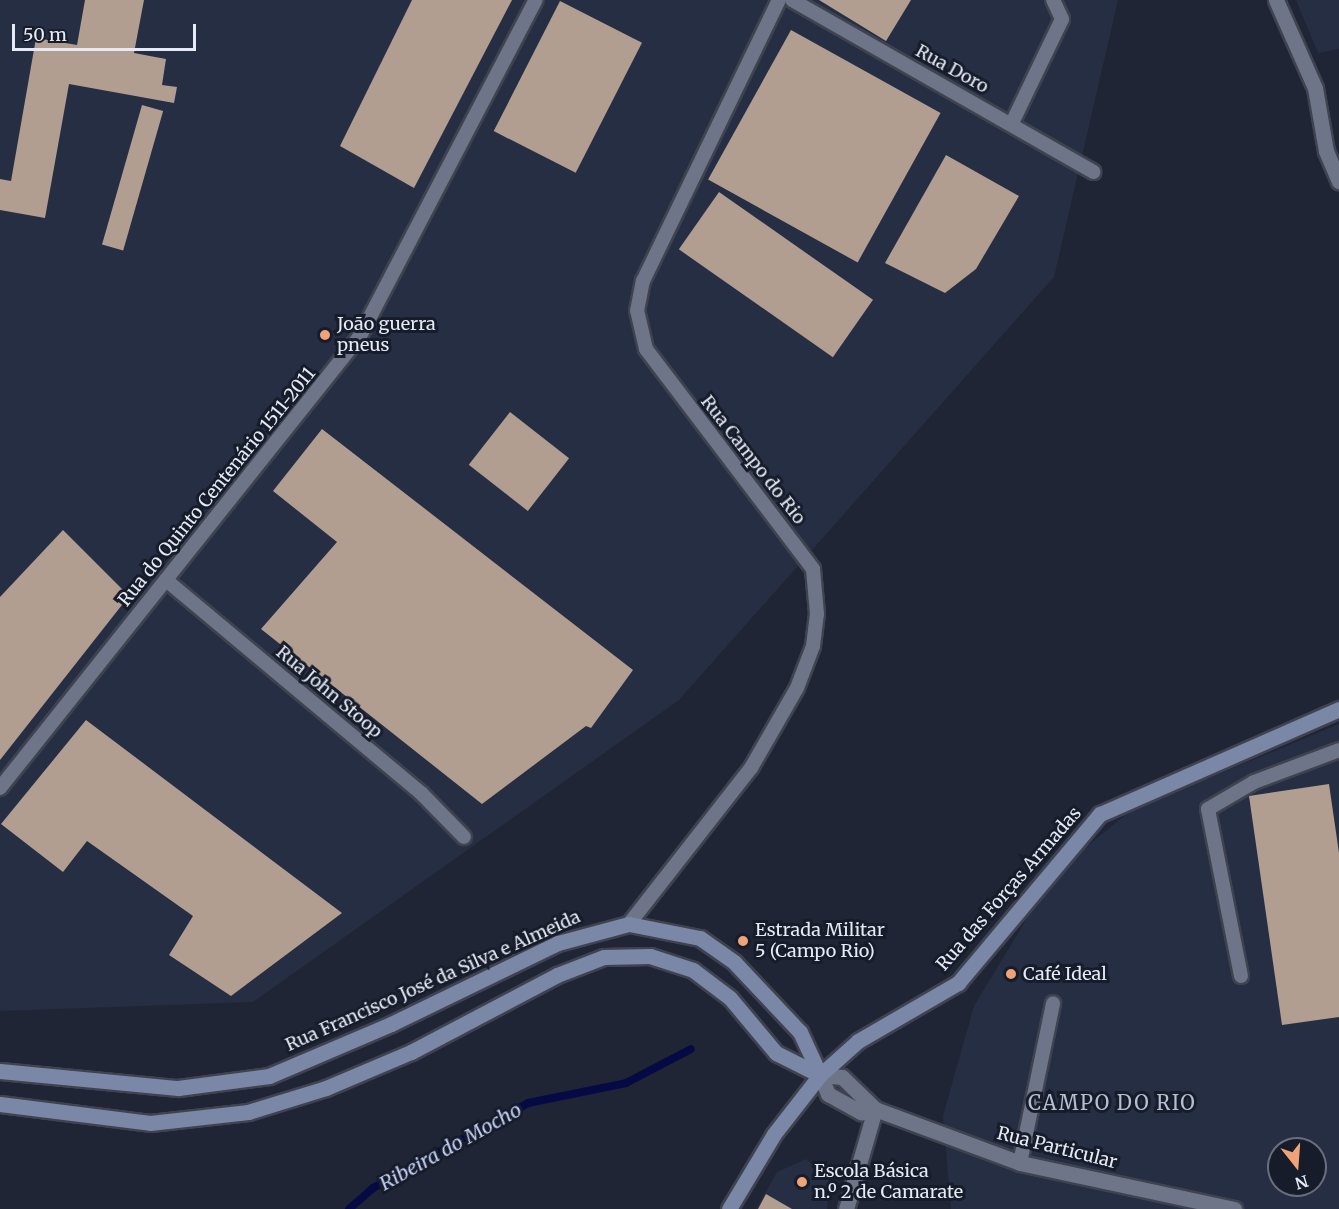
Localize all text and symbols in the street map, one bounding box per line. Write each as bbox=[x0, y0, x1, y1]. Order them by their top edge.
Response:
scale bar bbox=[15, 12, 200, 50]
text: 50 m bbox=[23, 23, 67, 46]
street label: Rua Doro bbox=[912, 40, 992, 98]
place label: João guerra pneus bbox=[337, 314, 436, 356]
marker: João guerra pneus bbox=[318, 328, 332, 342]
street label: Rua do Quinto Centenário 1511-2011 bbox=[114, 363, 320, 611]
street label: Rua Campo do Rio bbox=[696, 391, 810, 529]
street label: Rua John Stoop bbox=[272, 641, 386, 743]
street label: Rua das Forças Armadas bbox=[932, 803, 1086, 975]
street label: Rua Francisco José da Silva e Almeida bbox=[282, 906, 584, 1056]
place label: Estrada Militar 5 (Campo Rio) bbox=[755, 920, 885, 962]
marker: Estrada Militar 5 (Campo Rio) bbox=[736, 934, 750, 948]
place label: Café Ideal bbox=[1023, 963, 1107, 985]
marker: Café Ideal bbox=[1004, 967, 1018, 981]
district label: CAMPO DO RIO bbox=[1028, 1090, 1196, 1114]
water label: Ribeira do Mocho bbox=[375, 1097, 525, 1195]
street label: Rua Particular bbox=[995, 1123, 1119, 1173]
north arrow bbox=[1267, 1137, 1327, 1197]
place label: Escola Básica n.º 2 de Camarate bbox=[814, 1161, 963, 1204]
text: N bbox=[1293, 1171, 1311, 1194]
marker: Escola Básica n.º 2 de Camarate bbox=[795, 1175, 809, 1189]

